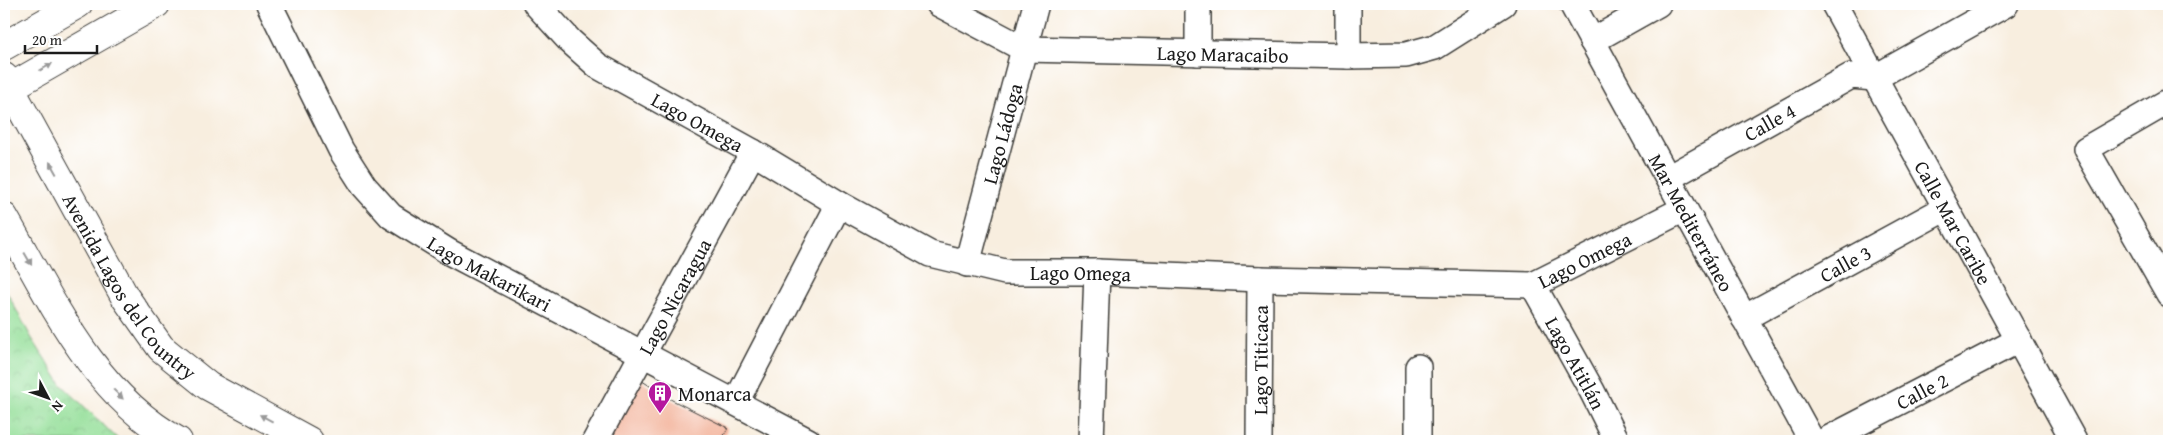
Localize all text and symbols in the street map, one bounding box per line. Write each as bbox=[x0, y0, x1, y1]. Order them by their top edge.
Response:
scale bar bbox=[25, 22, 98, 54]
text: 20 m bbox=[32, 29, 63, 50]
street label: Lago Maracaibo bbox=[1157, 37, 1289, 69]
one-way arrow bbox=[40, 62, 53, 71]
street label: Lago Ládoga bbox=[974, 79, 1029, 187]
street label: Lago Omega bbox=[647, 84, 750, 159]
street label: Calle 4 bbox=[1738, 95, 1800, 148]
street label: Mar Mediterráneo bbox=[1642, 148, 1742, 297]
street label: Calle Mar Caribe bbox=[1908, 155, 2000, 290]
one-way arrow bbox=[49, 160, 57, 175]
street label: Avenida Lagos del Country bbox=[56, 188, 203, 386]
street label: Lago Omega bbox=[1533, 223, 1636, 295]
street label: Lago Makarikari bbox=[422, 228, 557, 318]
street label: Lago Nicaragua bbox=[631, 232, 718, 360]
street label: Calle 3 bbox=[1814, 237, 1876, 289]
one-way arrow bbox=[24, 251, 32, 266]
street label: Lago Omega bbox=[1030, 258, 1132, 288]
street label: Lago Titicaca bbox=[1245, 304, 1274, 415]
street label: Lago Atitlán bbox=[1539, 311, 1613, 414]
street label: Calle 2 bbox=[1891, 365, 1953, 416]
north arrow bbox=[22, 372, 72, 422]
place label: Monarca bbox=[678, 379, 752, 408]
building icon: Monarca bbox=[647, 380, 673, 414]
one-way arrow bbox=[111, 388, 123, 400]
text: N bbox=[47, 396, 68, 417]
one-way arrow bbox=[259, 414, 274, 422]

